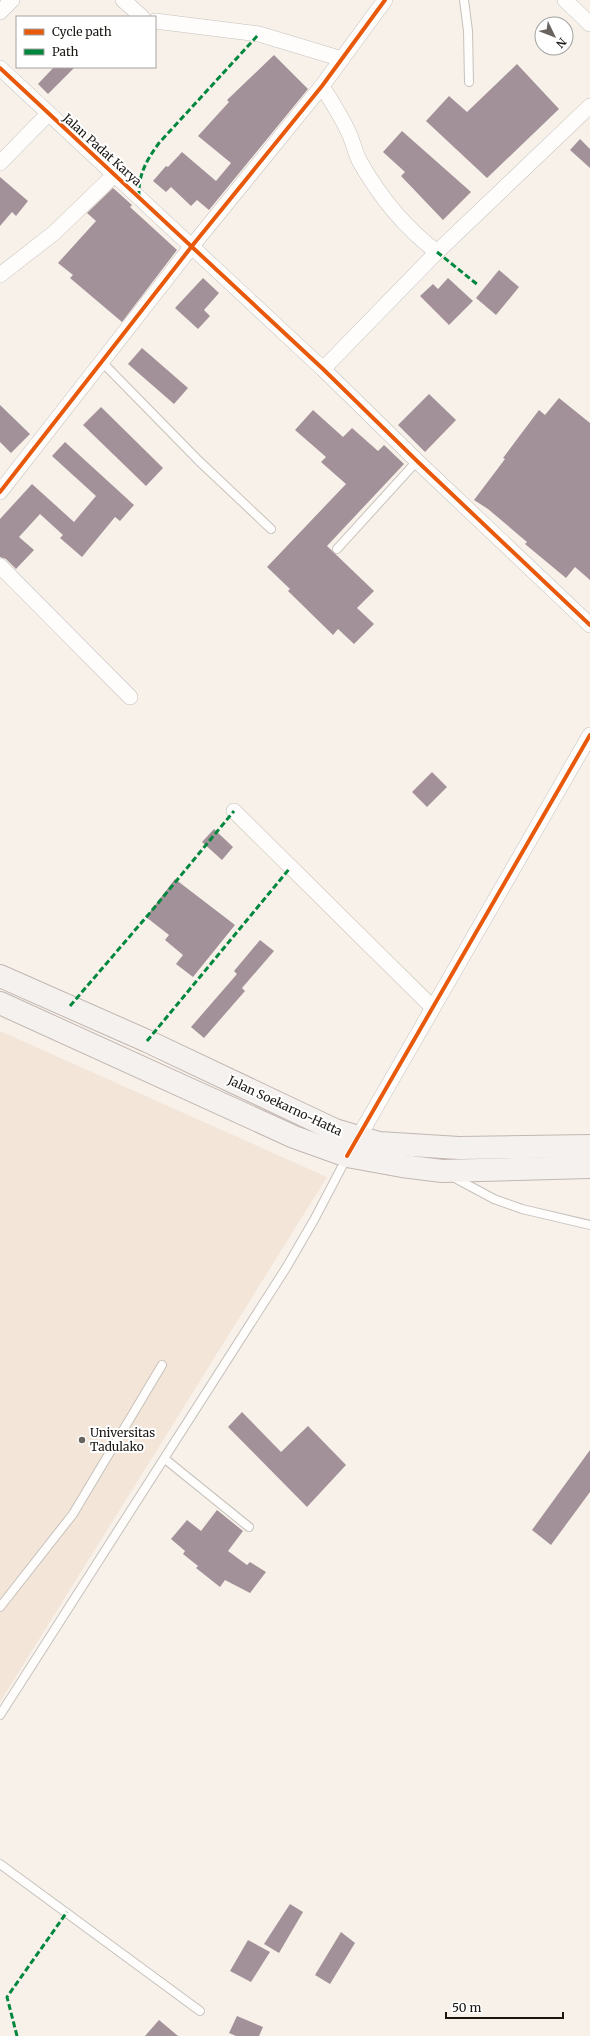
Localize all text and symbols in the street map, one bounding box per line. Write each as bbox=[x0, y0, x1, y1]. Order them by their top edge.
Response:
legend bbox=[16, 16, 156, 68]
north arrow bbox=[534, 16, 574, 56]
text: Cycle path bbox=[52, 24, 112, 39]
text: N bbox=[553, 35, 569, 51]
text: Path bbox=[52, 44, 78, 59]
street label: Jalan Padat Karya bbox=[59, 110, 145, 189]
street label: Jalan Soekarno-Hatta bbox=[225, 1072, 345, 1139]
place label: Universitas Tadulako bbox=[90, 1425, 155, 1454]
marker: Universitas Tadulako bbox=[77, 1435, 87, 1445]
scale bar bbox=[446, 1994, 563, 2020]
text: 50 m bbox=[452, 2000, 481, 2015]

